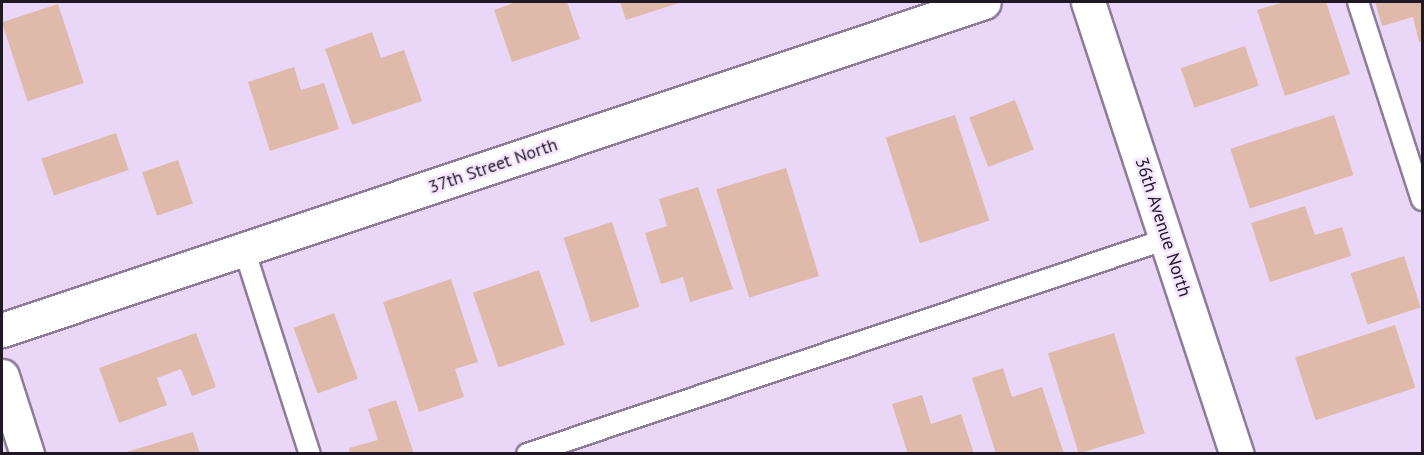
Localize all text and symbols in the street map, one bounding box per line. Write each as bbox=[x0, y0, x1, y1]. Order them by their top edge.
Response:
street label: 37th Street North bbox=[426, 134, 560, 198]
street label: 36th Avenue North bbox=[1130, 154, 1196, 300]

